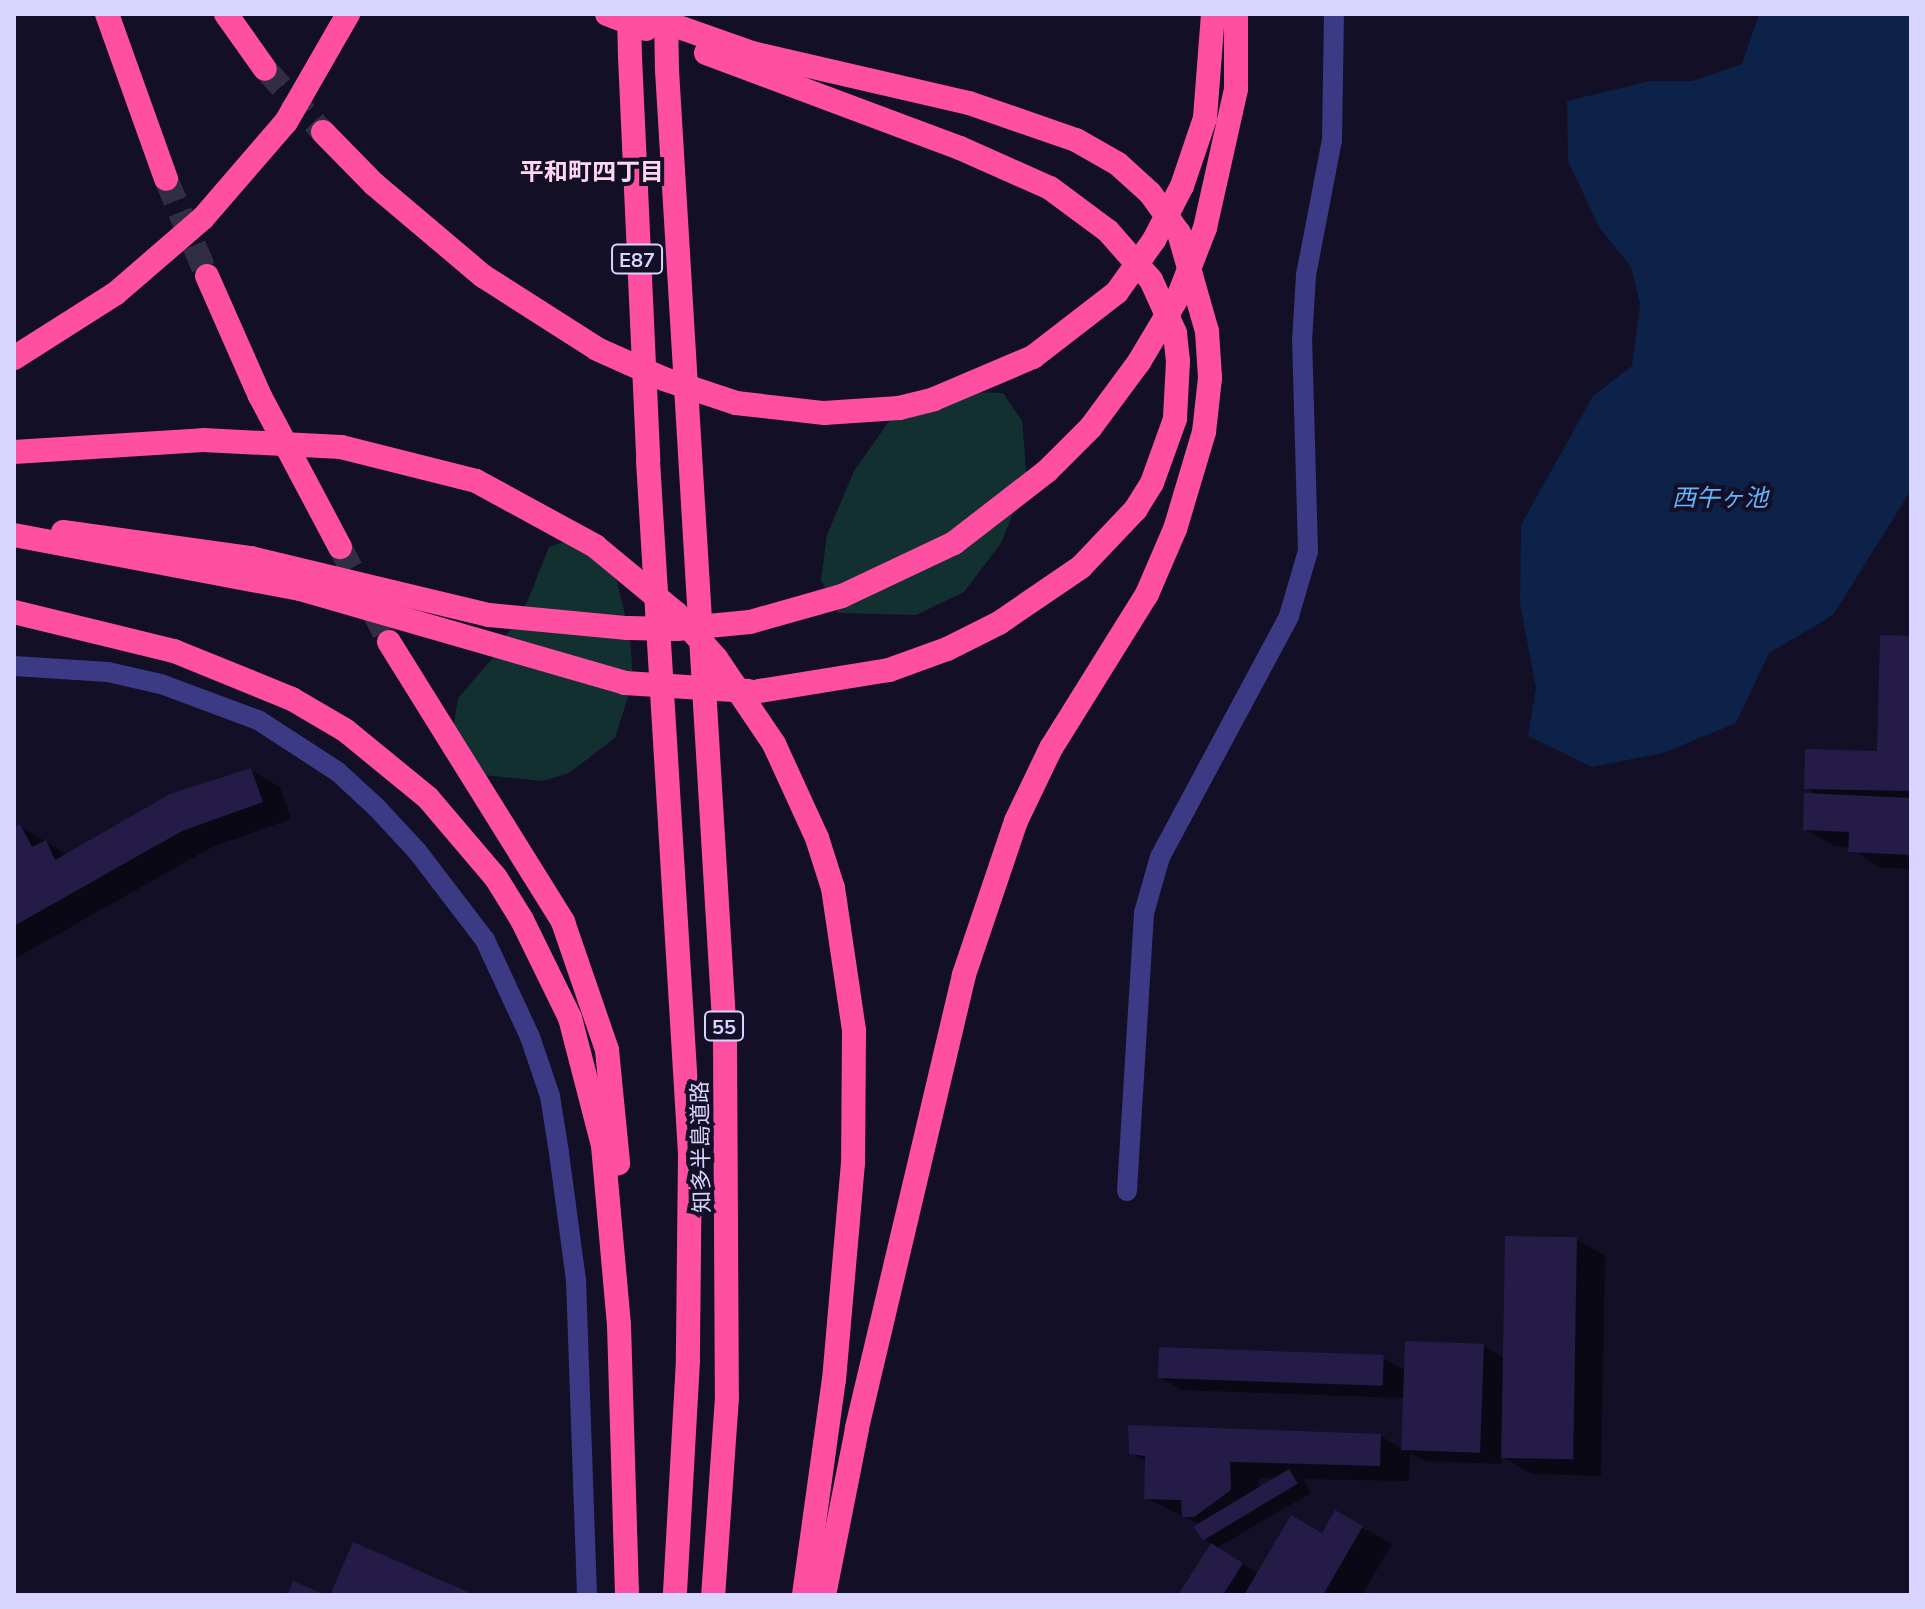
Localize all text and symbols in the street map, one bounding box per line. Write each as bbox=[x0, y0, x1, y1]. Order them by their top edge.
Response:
district label: 平和町四丁目 bbox=[520, 158, 664, 186]
road number: E87 bbox=[611, 243, 663, 275]
water label: 西午ヶ池 bbox=[1672, 484, 1768, 512]
road number: 55 bbox=[704, 1010, 744, 1042]
street label: 知多半島道路 bbox=[687, 1081, 715, 1213]

